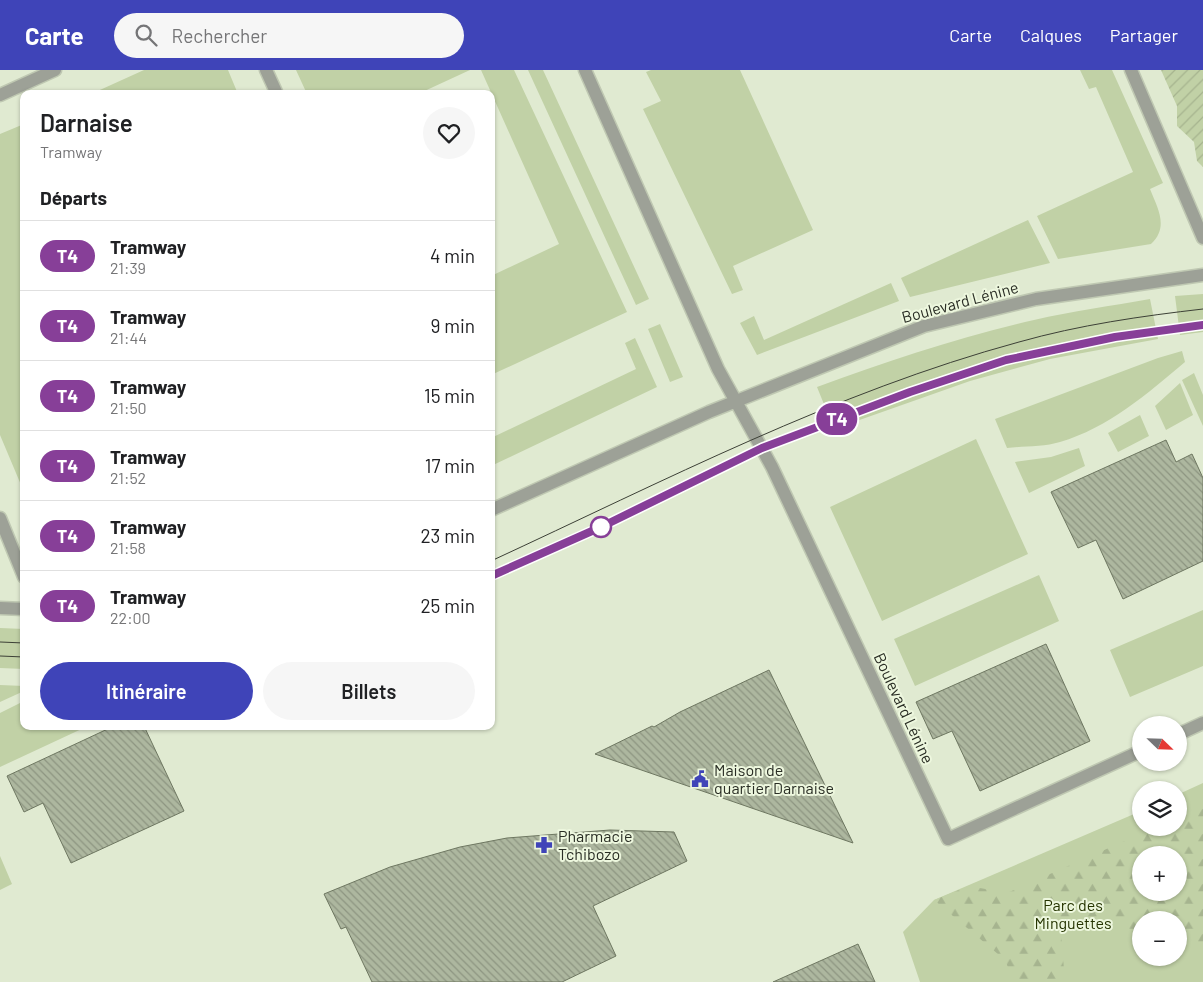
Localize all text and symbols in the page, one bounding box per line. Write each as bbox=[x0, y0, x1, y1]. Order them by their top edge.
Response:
search box bbox=[114, 13, 464, 58]
text: Carte bbox=[25, 21, 84, 50]
icon: search bbox=[132, 21, 160, 49]
text: Rechercher bbox=[172, 24, 267, 47]
text: Carte bbox=[949, 24, 992, 46]
text: Calques bbox=[1020, 24, 1082, 46]
text: Partager bbox=[1110, 24, 1178, 46]
button: heart bbox=[423, 107, 475, 159]
text: Darnaise bbox=[40, 108, 133, 137]
text: Tramway bbox=[40, 142, 102, 161]
text: Départs bbox=[40, 186, 107, 209]
text: Tramway bbox=[110, 235, 186, 258]
text: 4 min bbox=[430, 244, 475, 267]
text: T4 bbox=[57, 245, 78, 267]
text: 21:39 bbox=[110, 258, 146, 277]
street label: Boulevard Lénine bbox=[899, 277, 1020, 326]
text: Tramway bbox=[110, 305, 186, 328]
text: 9 min bbox=[431, 314, 475, 337]
text: T4 bbox=[57, 315, 78, 337]
text: 21:44 bbox=[110, 328, 147, 347]
text: Tramway bbox=[110, 375, 186, 398]
text: 15 min bbox=[424, 384, 475, 407]
text: T4 bbox=[57, 385, 78, 407]
text: 21:50 bbox=[110, 398, 147, 417]
line badge: T4 bbox=[814, 403, 860, 435]
text: T4 bbox=[826, 408, 848, 430]
text: Tramway bbox=[110, 445, 186, 468]
text: 17 min bbox=[425, 454, 475, 477]
text: T4 bbox=[57, 455, 78, 477]
text: 21:52 bbox=[110, 468, 146, 487]
text: Tramway bbox=[110, 515, 186, 538]
unlabelled marker bbox=[590, 516, 612, 538]
text: 23 min bbox=[421, 524, 475, 547]
text: T4 bbox=[57, 525, 78, 547]
text: 21:58 bbox=[110, 538, 146, 557]
text: Tramway bbox=[110, 585, 186, 608]
text: 25 min bbox=[420, 594, 475, 617]
text: T4 bbox=[57, 595, 78, 617]
text: 22:00 bbox=[110, 608, 151, 627]
street label: Boulevard Lénine bbox=[870, 649, 938, 766]
button: Itinéraire bbox=[40, 662, 253, 720]
button: Billets bbox=[263, 662, 475, 720]
north arrow bbox=[1132, 716, 1188, 771]
map controls bbox=[1132, 716, 1187, 966]
place label: Maison de quartier Darnaise bbox=[714, 760, 834, 797]
public building icon: Maison de quartier Darnaise bbox=[690, 769, 710, 789]
button: layers bbox=[1132, 781, 1187, 836]
place label: Pharmacie Tchibozo bbox=[558, 826, 632, 863]
pharmacy icon: Pharmacie Tchibozo bbox=[534, 835, 554, 855]
button: + bbox=[1132, 846, 1187, 901]
park label: Parc des Minguettes bbox=[1034, 895, 1112, 932]
button: − bbox=[1132, 911, 1187, 966]

